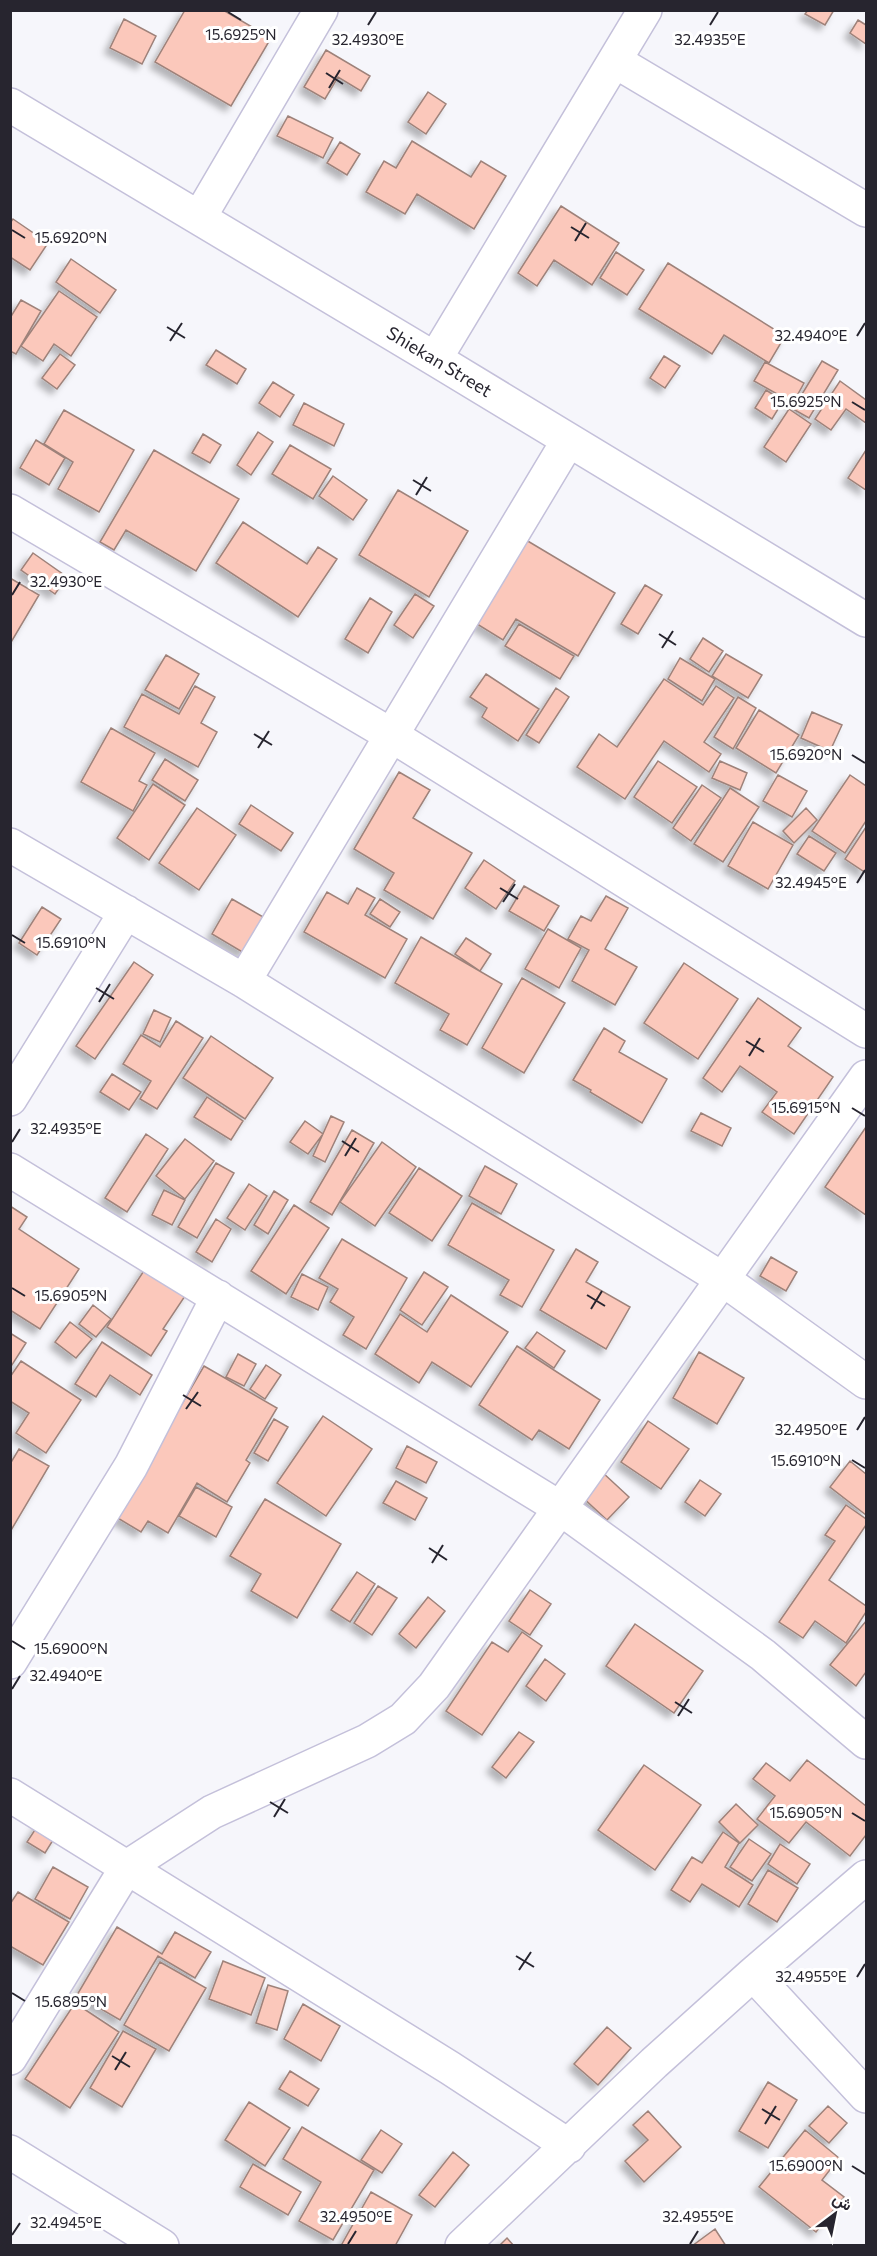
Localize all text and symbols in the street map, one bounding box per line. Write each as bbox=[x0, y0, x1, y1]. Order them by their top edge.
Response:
text: 15.6925°N bbox=[205, 25, 277, 43]
text: 32.4930°E bbox=[332, 30, 404, 48]
text: 32.4935°E bbox=[674, 30, 746, 48]
text: 15.6920°N bbox=[35, 228, 107, 246]
street label: Shiekan Street bbox=[383, 321, 496, 401]
text: 32.4940°E bbox=[775, 326, 848, 344]
text: 15.6925°N bbox=[770, 392, 842, 410]
text: 32.4930°E bbox=[30, 572, 102, 590]
text: 15.6920°N bbox=[770, 745, 842, 763]
text: 32.4945°E bbox=[775, 873, 847, 891]
text: 15.6910°N bbox=[36, 933, 106, 951]
text: 15.6915°N bbox=[771, 1098, 841, 1116]
text: 32.4935°E bbox=[30, 1119, 102, 1137]
text: 15.6905°N bbox=[35, 1286, 107, 1304]
text: 32.4950°E bbox=[775, 1420, 847, 1438]
text: 15.6910°N bbox=[771, 1451, 841, 1469]
text: 15.6900°N bbox=[34, 1639, 108, 1657]
text: 32.4940°E bbox=[30, 1666, 103, 1684]
text: 15.6905°N bbox=[770, 1803, 842, 1821]
text: 32.4955°E bbox=[775, 1967, 847, 1985]
text: 15.6895°N bbox=[35, 1992, 107, 2010]
text: 15.6900°N bbox=[769, 2156, 843, 2174]
north arrow bbox=[805, 2184, 865, 2244]
text: ش bbox=[829, 2188, 856, 2215]
text: 32.4950°E bbox=[320, 2207, 392, 2225]
text: 32.4955°E bbox=[662, 2207, 734, 2225]
text: 32.4945°E bbox=[30, 2213, 102, 2231]

